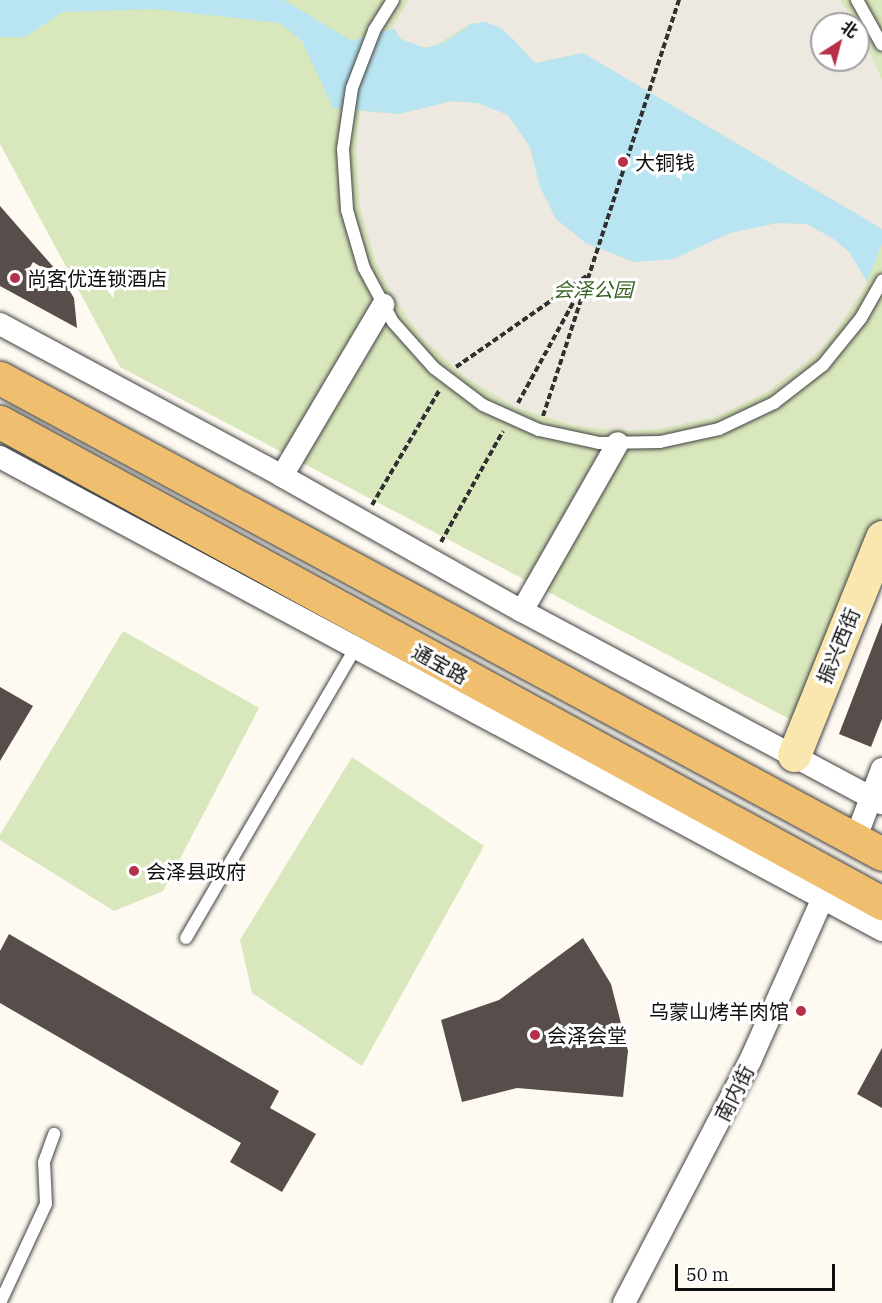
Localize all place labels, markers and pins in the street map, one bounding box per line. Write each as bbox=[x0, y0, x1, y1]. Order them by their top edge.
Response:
place label: 大铜钱 bbox=[635, 150, 695, 174]
marker: 大铜钱 bbox=[616, 155, 630, 169]
place label: 尚客优连锁酒店 bbox=[27, 266, 167, 290]
marker: 尚客优连锁酒店 bbox=[8, 271, 22, 285]
place label: 会泽县政府 bbox=[146, 859, 246, 883]
marker: 会泽县政府 bbox=[127, 864, 141, 878]
place label: 乌蒙山烤羊肉馆 bbox=[649, 999, 789, 1023]
marker: 乌蒙山烤羊肉馆 bbox=[794, 1004, 808, 1018]
place label: 会泽会堂 bbox=[547, 1023, 627, 1047]
marker: 会泽会堂 bbox=[528, 1028, 542, 1042]

